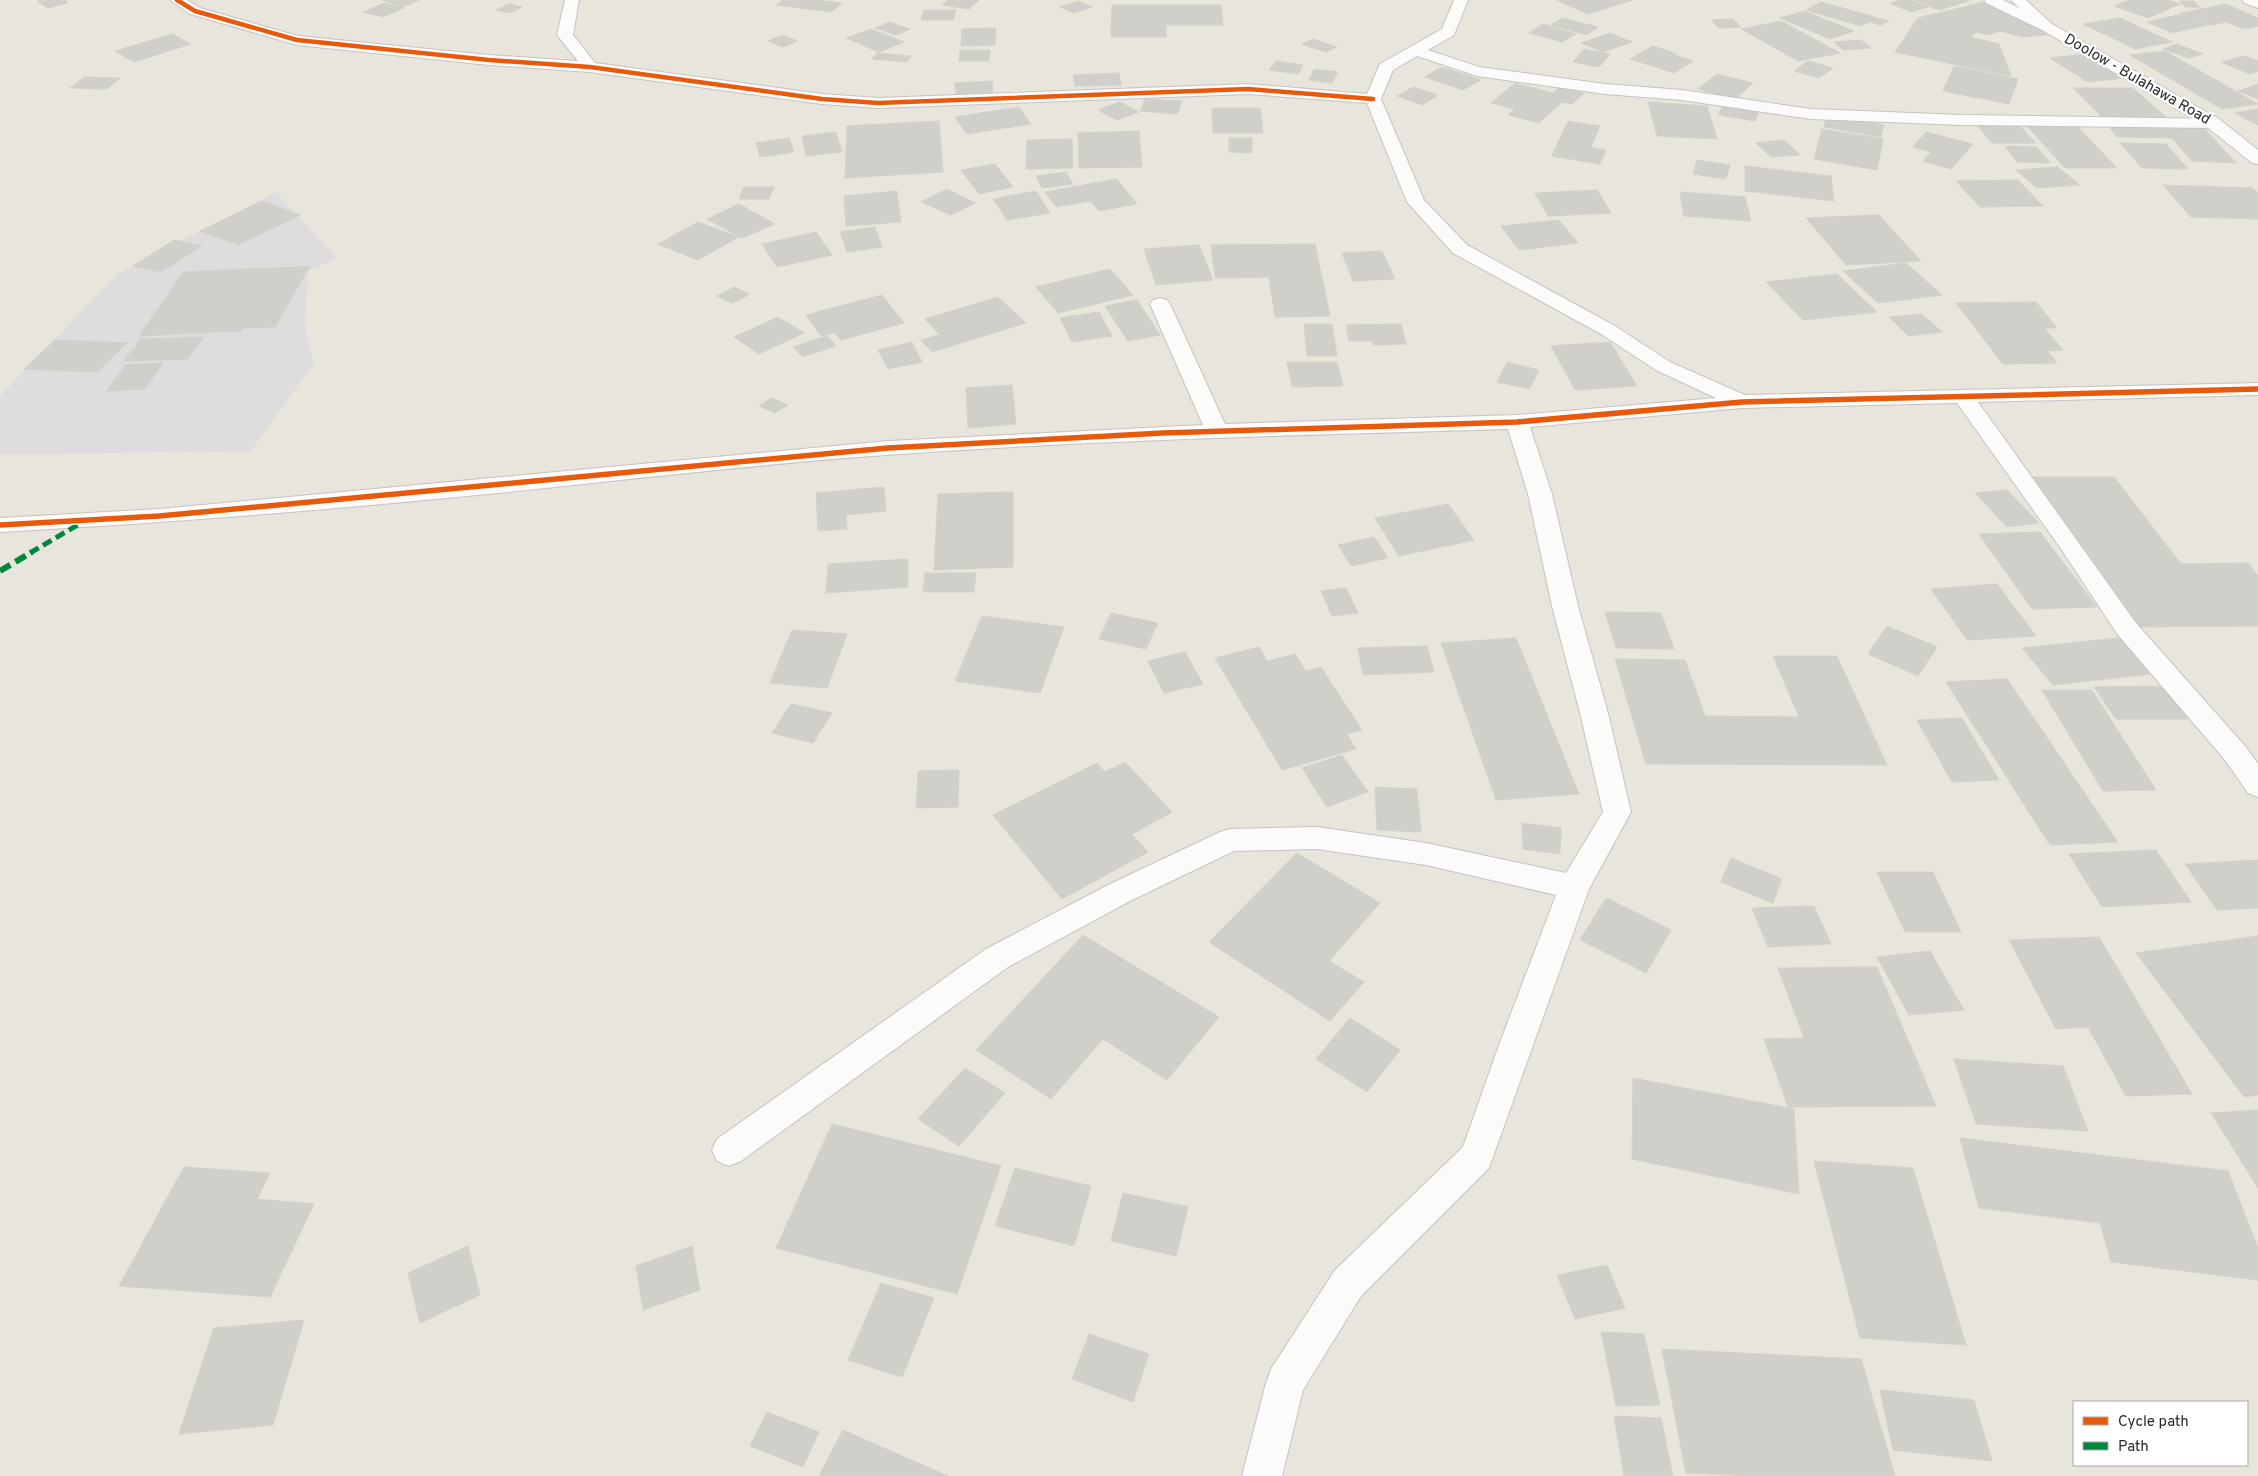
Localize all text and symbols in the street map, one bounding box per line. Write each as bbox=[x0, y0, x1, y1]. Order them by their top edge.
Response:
street label: Doolow - Bulahawa Road bbox=[2060, 30, 2214, 130]
legend bbox=[2073, 1401, 2248, 1466]
text: Cycle path bbox=[2118, 1413, 2189, 1432]
text: Path bbox=[2118, 1438, 2149, 1457]

